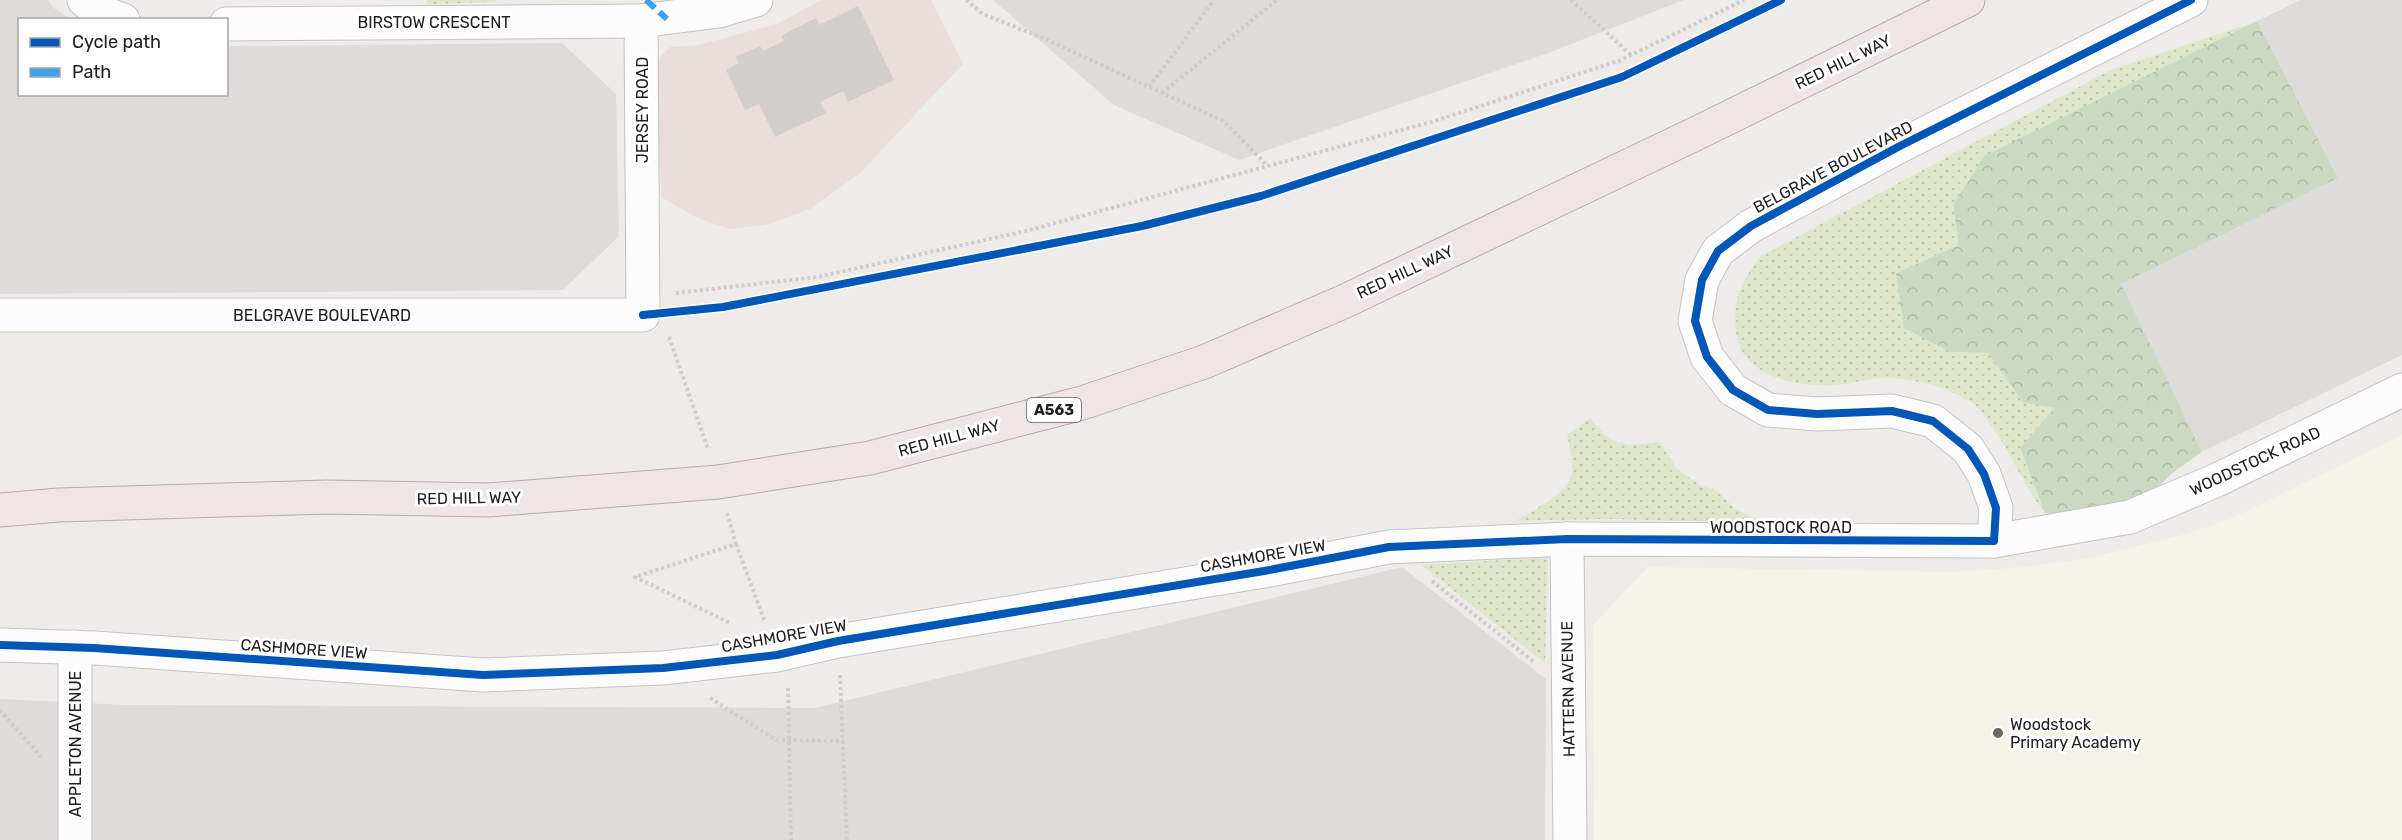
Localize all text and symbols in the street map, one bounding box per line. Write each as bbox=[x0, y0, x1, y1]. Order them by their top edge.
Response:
street label: BIRSTOW CRESCENT bbox=[357, 13, 511, 32]
legend bbox=[18, 18, 228, 96]
text: Cycle path bbox=[72, 31, 161, 53]
street label: RED HILL WAY bbox=[1792, 31, 1894, 93]
street label: JERSEY ROAD bbox=[633, 57, 652, 163]
text: Path bbox=[72, 61, 111, 83]
street label: BELGRAVE BOULEVARD bbox=[1750, 117, 1916, 217]
street label: RED HILL WAY bbox=[1354, 241, 1456, 303]
street label: BELGRAVE BOULEVARD bbox=[233, 306, 411, 325]
road number: A563 bbox=[1027, 398, 1081, 422]
street label: RED HILL WAY bbox=[896, 415, 1002, 461]
street label: WOODSTOCK ROAD bbox=[2187, 422, 2323, 500]
street label: RED HILL WAY bbox=[417, 488, 521, 508]
street label: WOODSTOCK ROAD bbox=[1710, 518, 1852, 537]
street label: CASHMORE VIEW bbox=[1199, 536, 1327, 576]
street label: CASHMORE VIEW bbox=[720, 616, 848, 656]
street label: HATTERN AVENUE bbox=[1557, 621, 1579, 757]
street label: CASHMORE VIEW bbox=[240, 635, 368, 663]
street label: APPLETON AVENUE bbox=[66, 671, 85, 817]
place label: Woodstock Primary Academy bbox=[2010, 715, 2141, 752]
marker: Woodstock Primary Academy bbox=[1991, 726, 2005, 740]

